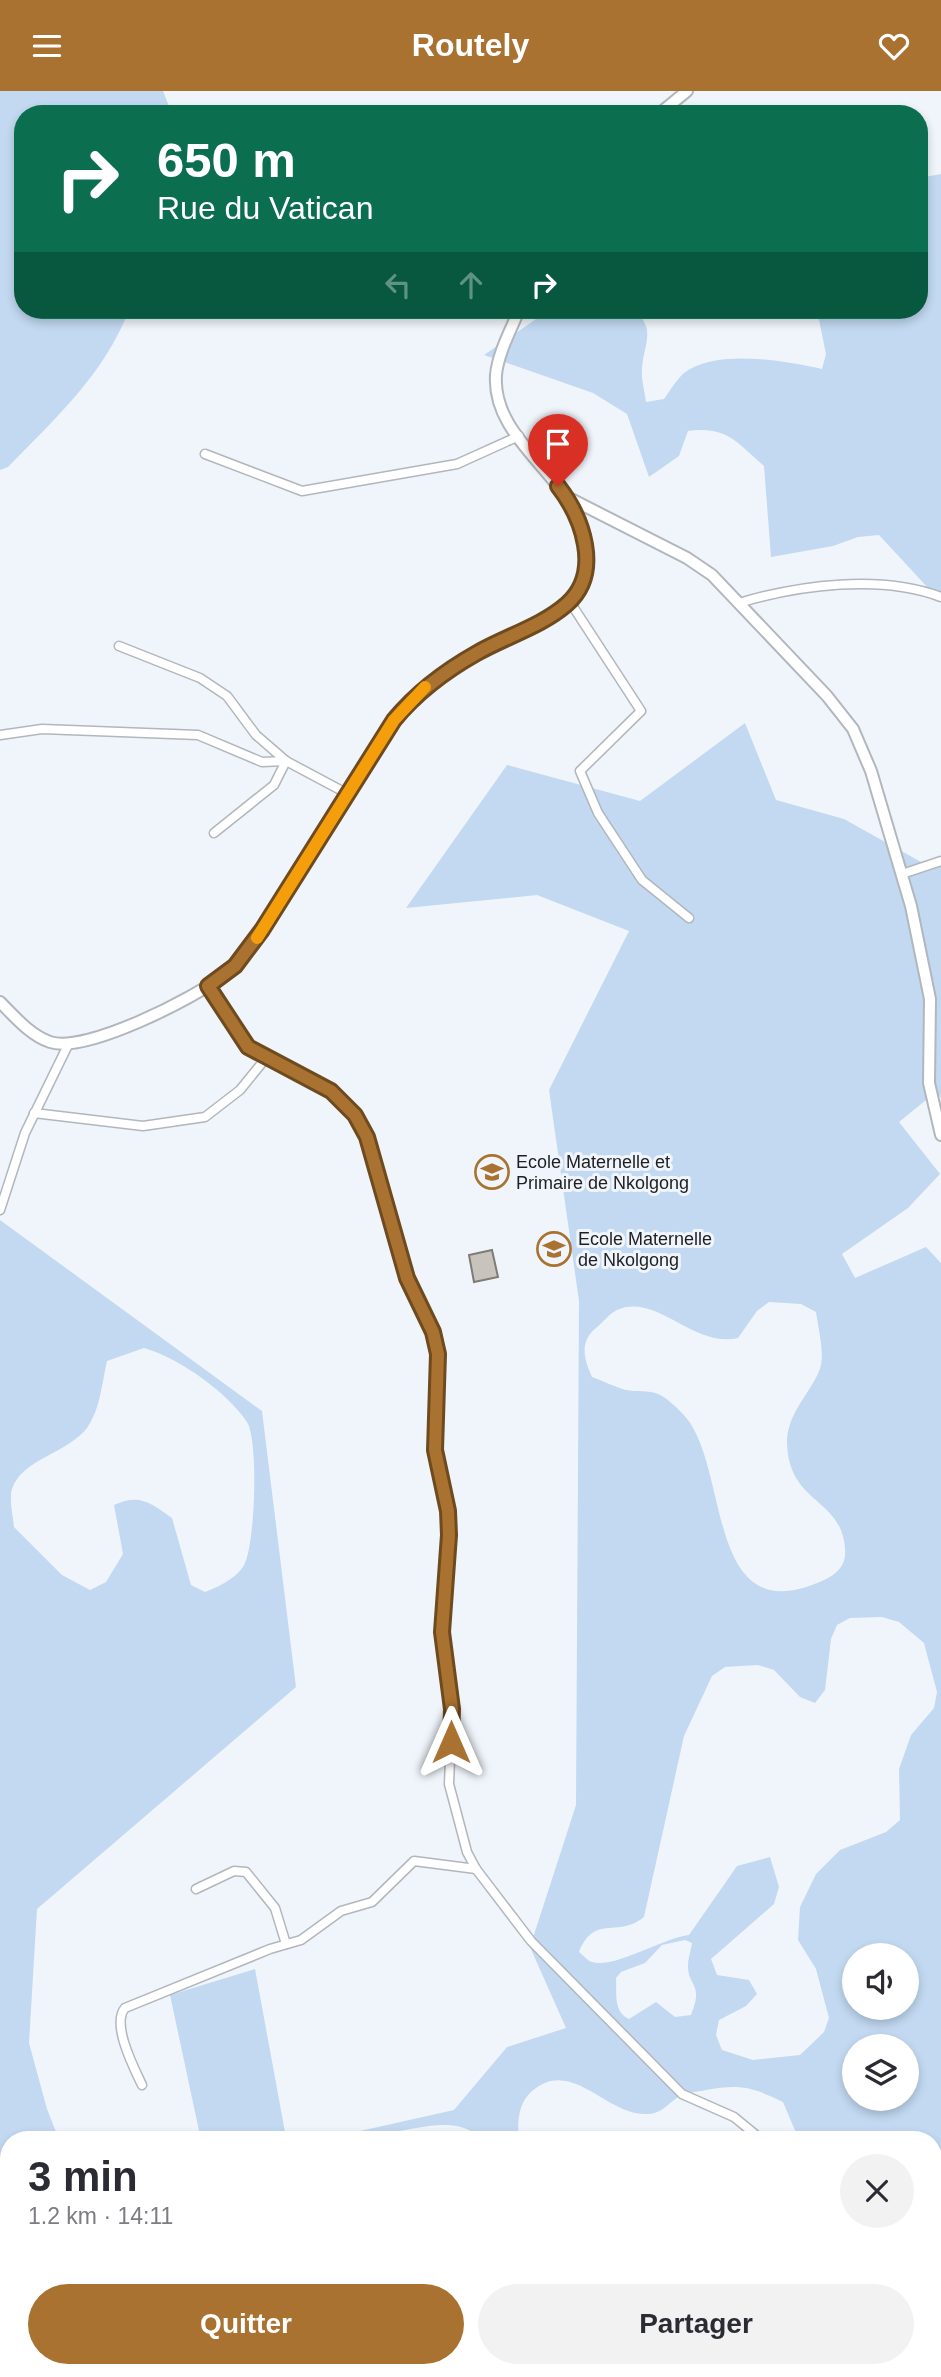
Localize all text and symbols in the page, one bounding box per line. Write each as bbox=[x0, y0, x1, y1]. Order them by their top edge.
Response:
icon: menu bbox=[28, 27, 66, 65]
text: Routely bbox=[412, 27, 529, 63]
icon: heart bbox=[875, 27, 913, 65]
icon: right bbox=[42, 133, 133, 224]
text: 650 m bbox=[157, 133, 296, 187]
text: Rue du Vatican bbox=[157, 190, 373, 226]
icon: left bbox=[379, 266, 417, 304]
icon: ahead bbox=[452, 266, 490, 304]
icon: right bbox=[525, 266, 563, 304]
pin bbox=[528, 414, 588, 486]
icon: arrive bbox=[539, 425, 577, 463]
place label: Ecole Maternelle et Primaire de Nkolgong bbox=[516, 1152, 689, 1193]
school or university icon: Ecole Maternelle et Primaire de Nkolgong bbox=[473, 1153, 511, 1191]
place label: Ecole Maternelle de Nkolgong bbox=[578, 1229, 712, 1270]
school or university icon: Ecole Maternelle de Nkolgong bbox=[535, 1230, 573, 1268]
position arrow bbox=[414, 1705, 488, 1779]
map controls bbox=[842, 1943, 919, 2111]
button: sound bbox=[842, 1943, 919, 2020]
button: layers bbox=[842, 2034, 919, 2111]
text: 3 min bbox=[28, 2153, 138, 2200]
button: close bbox=[840, 2154, 914, 2228]
text: 1.2 km · 14:11 bbox=[28, 2203, 173, 2229]
button: Quitter bbox=[28, 2284, 464, 2364]
button: Partager bbox=[478, 2284, 914, 2364]

